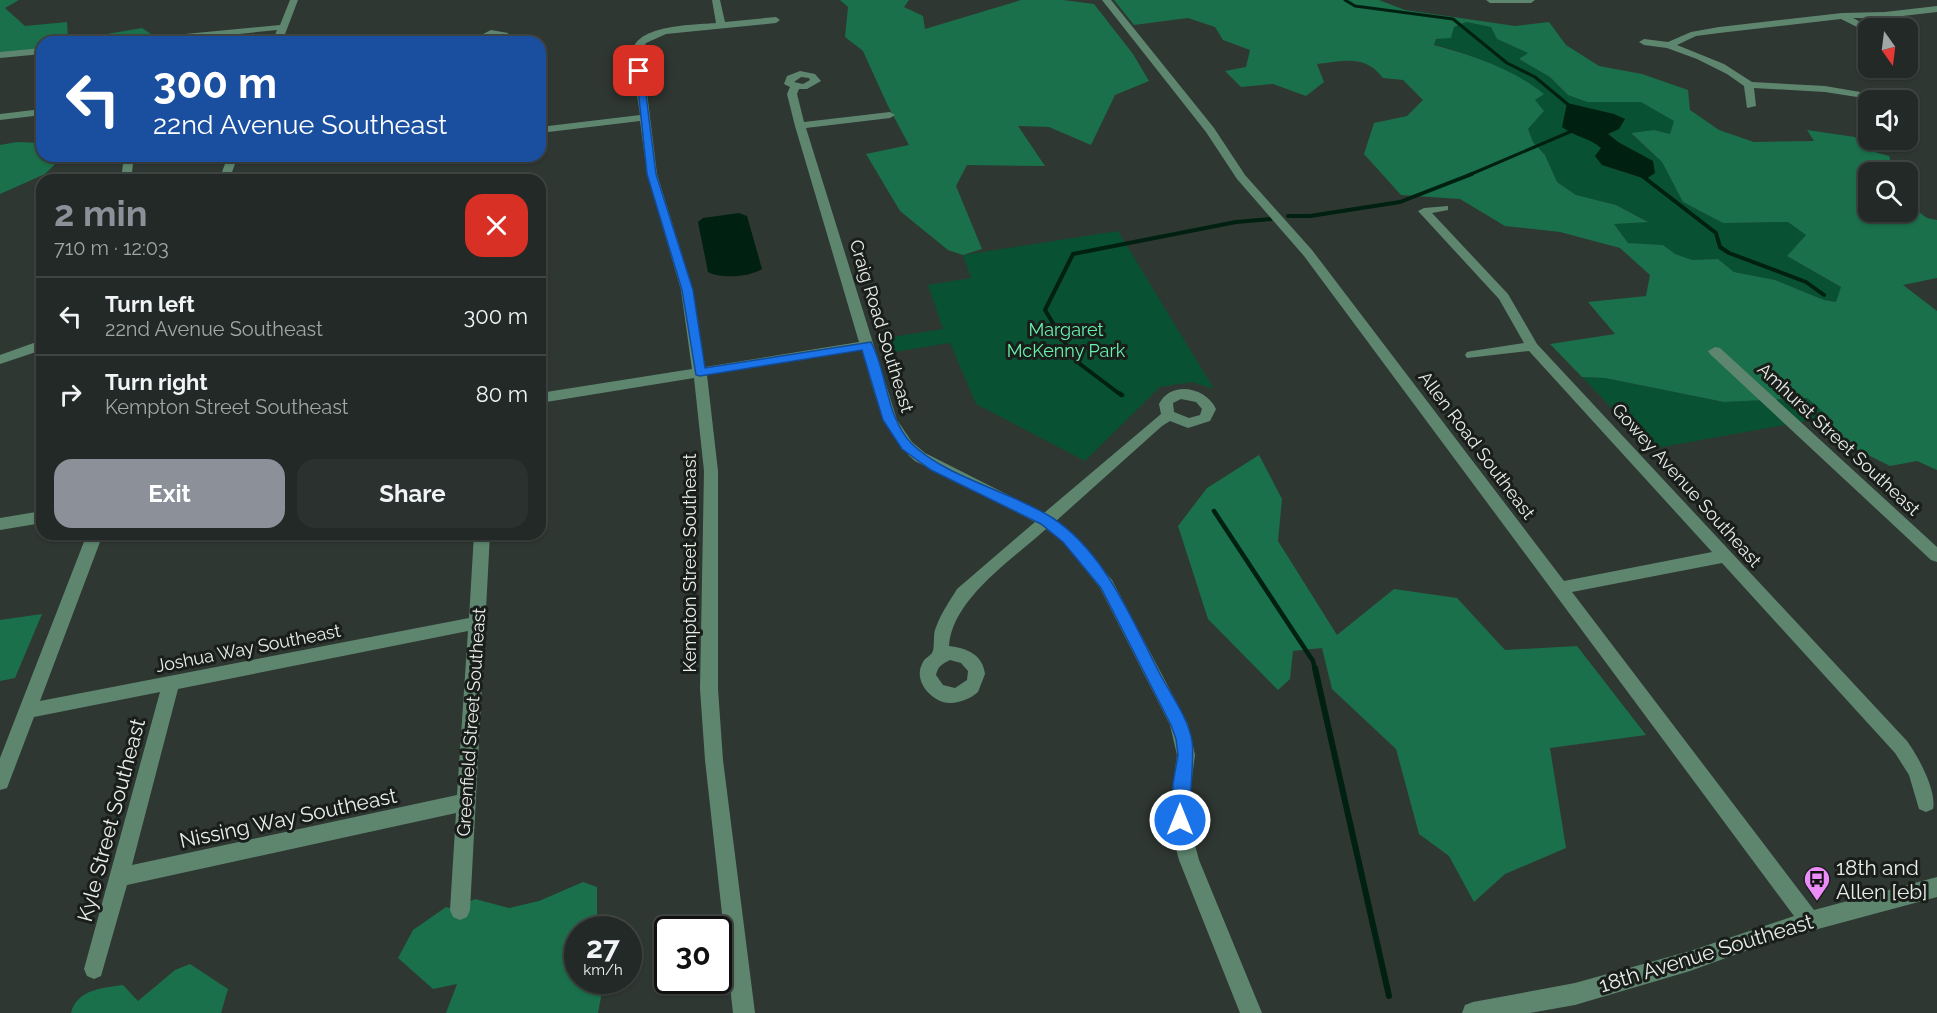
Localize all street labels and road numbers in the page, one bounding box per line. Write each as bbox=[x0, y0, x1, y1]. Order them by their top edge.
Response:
street label: Craig Road Southeast bbox=[846, 237, 918, 415]
street label: Amhurst Street Southeast bbox=[1754, 358, 1924, 520]
street label: Allen Road Southeast bbox=[1415, 367, 1539, 523]
street label: Gowey Avenue Southeast bbox=[1608, 399, 1766, 571]
street label: Kempton Street Southeast bbox=[679, 453, 700, 673]
street label: Greenfield Street Southeast bbox=[453, 607, 489, 837]
street label: Joshua Way Southeast bbox=[154, 620, 342, 676]
street label: Kyle Street Southeast bbox=[72, 716, 150, 924]
street label: Nissing Way Southeast bbox=[177, 783, 399, 853]
street label: 18th Avenue Southeast bbox=[1596, 909, 1816, 997]

